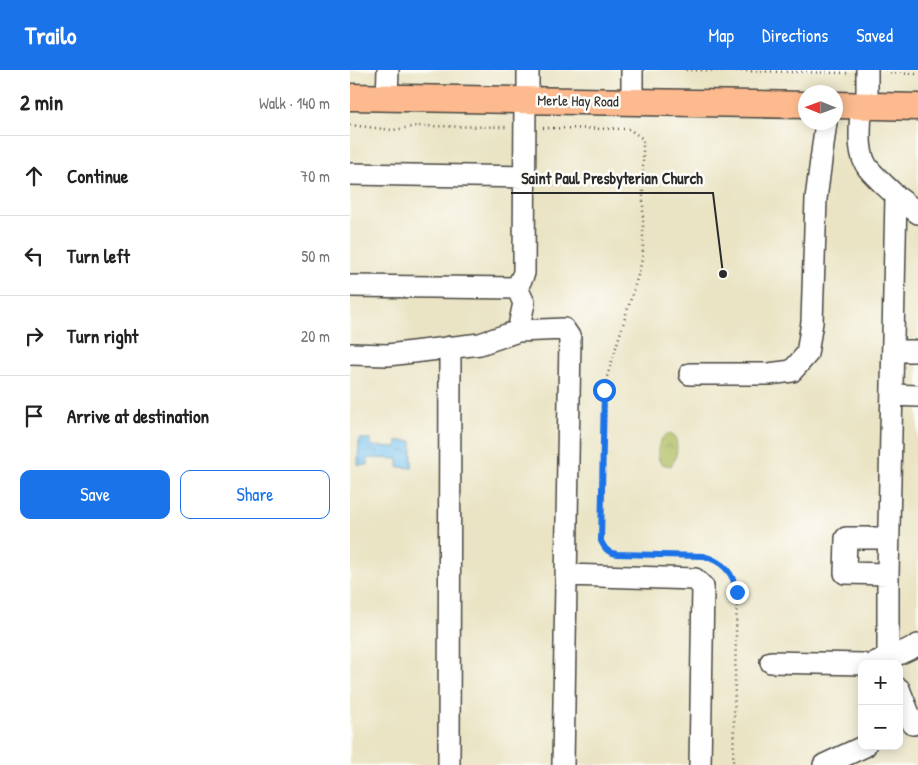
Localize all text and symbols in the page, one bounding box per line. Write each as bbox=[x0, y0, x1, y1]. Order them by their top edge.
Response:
text: Trailo bbox=[25, 19, 76, 51]
text: Map bbox=[709, 23, 734, 48]
text: Directions bbox=[762, 23, 828, 48]
text: Saved bbox=[856, 23, 893, 48]
north arrow bbox=[798, 85, 843, 130]
text: 2 min bbox=[20, 88, 63, 117]
street label: Merle Hay Road bbox=[537, 89, 619, 112]
text: Walk · 140 m bbox=[259, 92, 330, 114]
icon: ahead bbox=[20, 162, 48, 190]
callout: Saint Paul Presbyterian Church bbox=[511, 162, 713, 193]
text: Continue bbox=[67, 163, 128, 189]
text: 70 m bbox=[300, 165, 330, 187]
text: Saint Paul Presbyterian Church bbox=[521, 167, 703, 190]
icon: left bbox=[20, 242, 48, 270]
text: Turn left bbox=[67, 243, 130, 269]
text: 50 m bbox=[302, 245, 330, 267]
icon: right bbox=[20, 322, 48, 350]
text: Turn right bbox=[67, 323, 138, 349]
text: 20 m bbox=[301, 325, 330, 347]
route start bbox=[593, 379, 616, 402]
icon: arrive bbox=[20, 402, 48, 430]
text: Arrive at destination bbox=[67, 403, 209, 429]
button: Save bbox=[20, 470, 170, 519]
button: Share bbox=[180, 470, 330, 519]
route end bbox=[726, 581, 749, 604]
map controls bbox=[858, 660, 903, 750]
button: + bbox=[858, 660, 903, 705]
button: − bbox=[858, 705, 903, 750]

